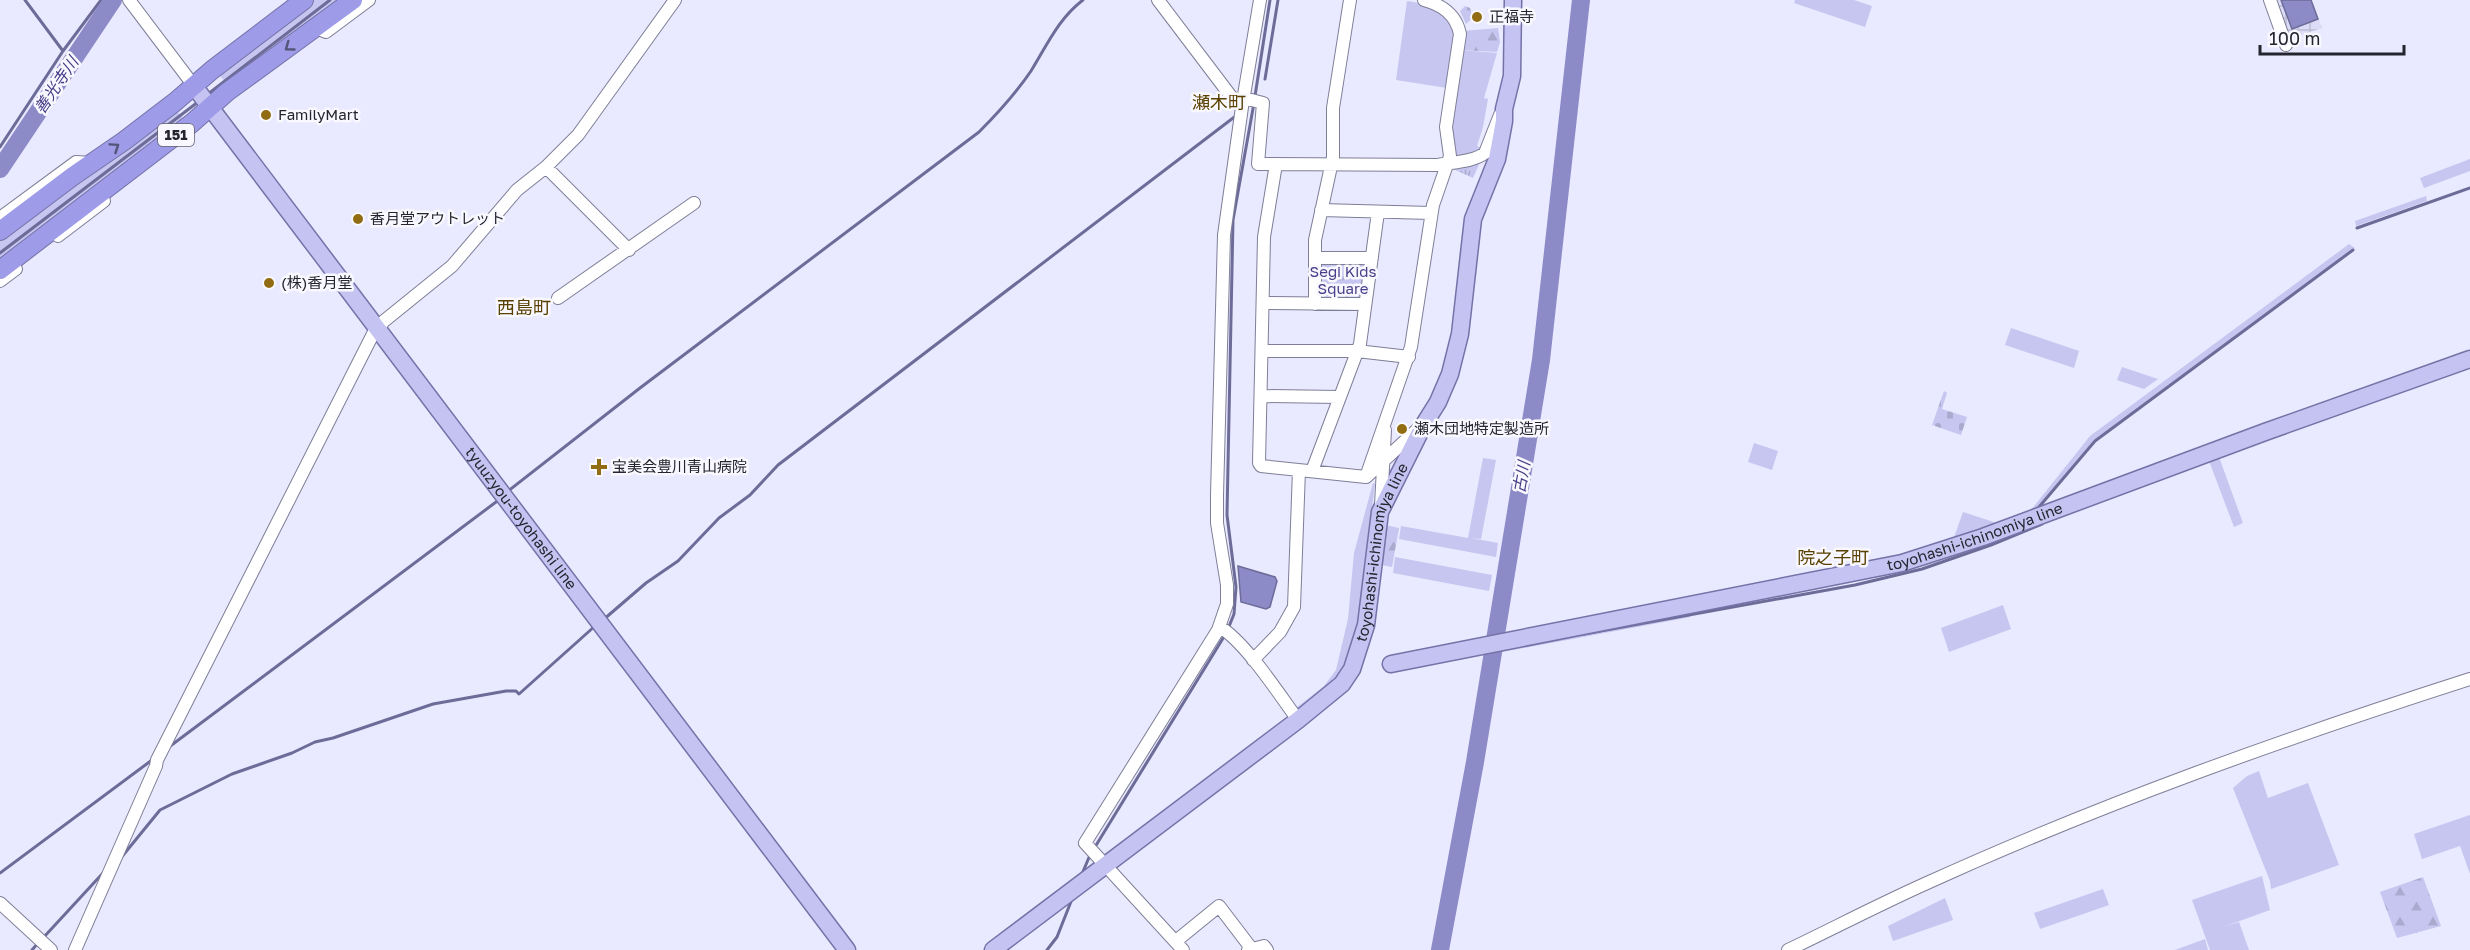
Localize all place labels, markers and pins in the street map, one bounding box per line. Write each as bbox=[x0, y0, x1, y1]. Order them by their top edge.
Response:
place label: 正福寺 bbox=[1489, 7, 1534, 25]
marker: 正福寺 bbox=[1470, 10, 1484, 24]
place label: FamilyMart bbox=[278, 105, 359, 123]
marker: FamilyMart bbox=[259, 108, 273, 122]
place label: 香月堂アウトレット bbox=[370, 209, 505, 227]
marker: 香月堂アウトレット bbox=[351, 212, 365, 226]
place label: (株)香月堂 bbox=[281, 273, 352, 291]
marker: (株)香月堂 bbox=[262, 276, 276, 290]
place label: 瀬木団地特定製造所 bbox=[1414, 419, 1549, 437]
marker: 瀬木団地特定製造所 bbox=[1395, 422, 1409, 436]
place label: 宝美会豊川青山病院 bbox=[612, 457, 747, 475]
marker: 宝美会豊川青山病院 bbox=[590, 458, 608, 476]

